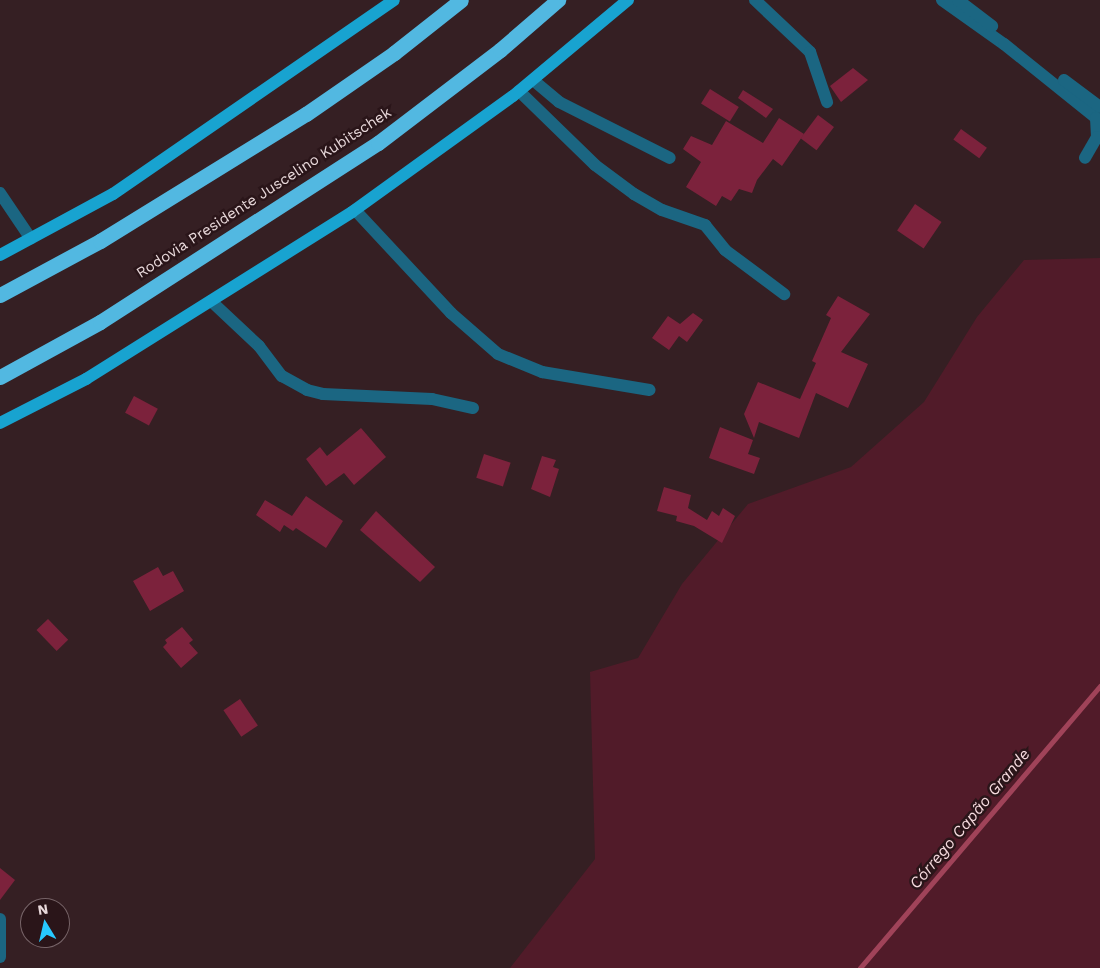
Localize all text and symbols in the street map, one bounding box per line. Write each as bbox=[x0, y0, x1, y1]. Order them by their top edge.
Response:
street label: Rodovia Presidente Juscelino Kubitschek bbox=[133, 103, 395, 283]
water label: Córrego Capão Grande bbox=[906, 745, 1034, 893]
north arrow bbox=[20, 898, 70, 948]
text: N bbox=[36, 900, 49, 918]

